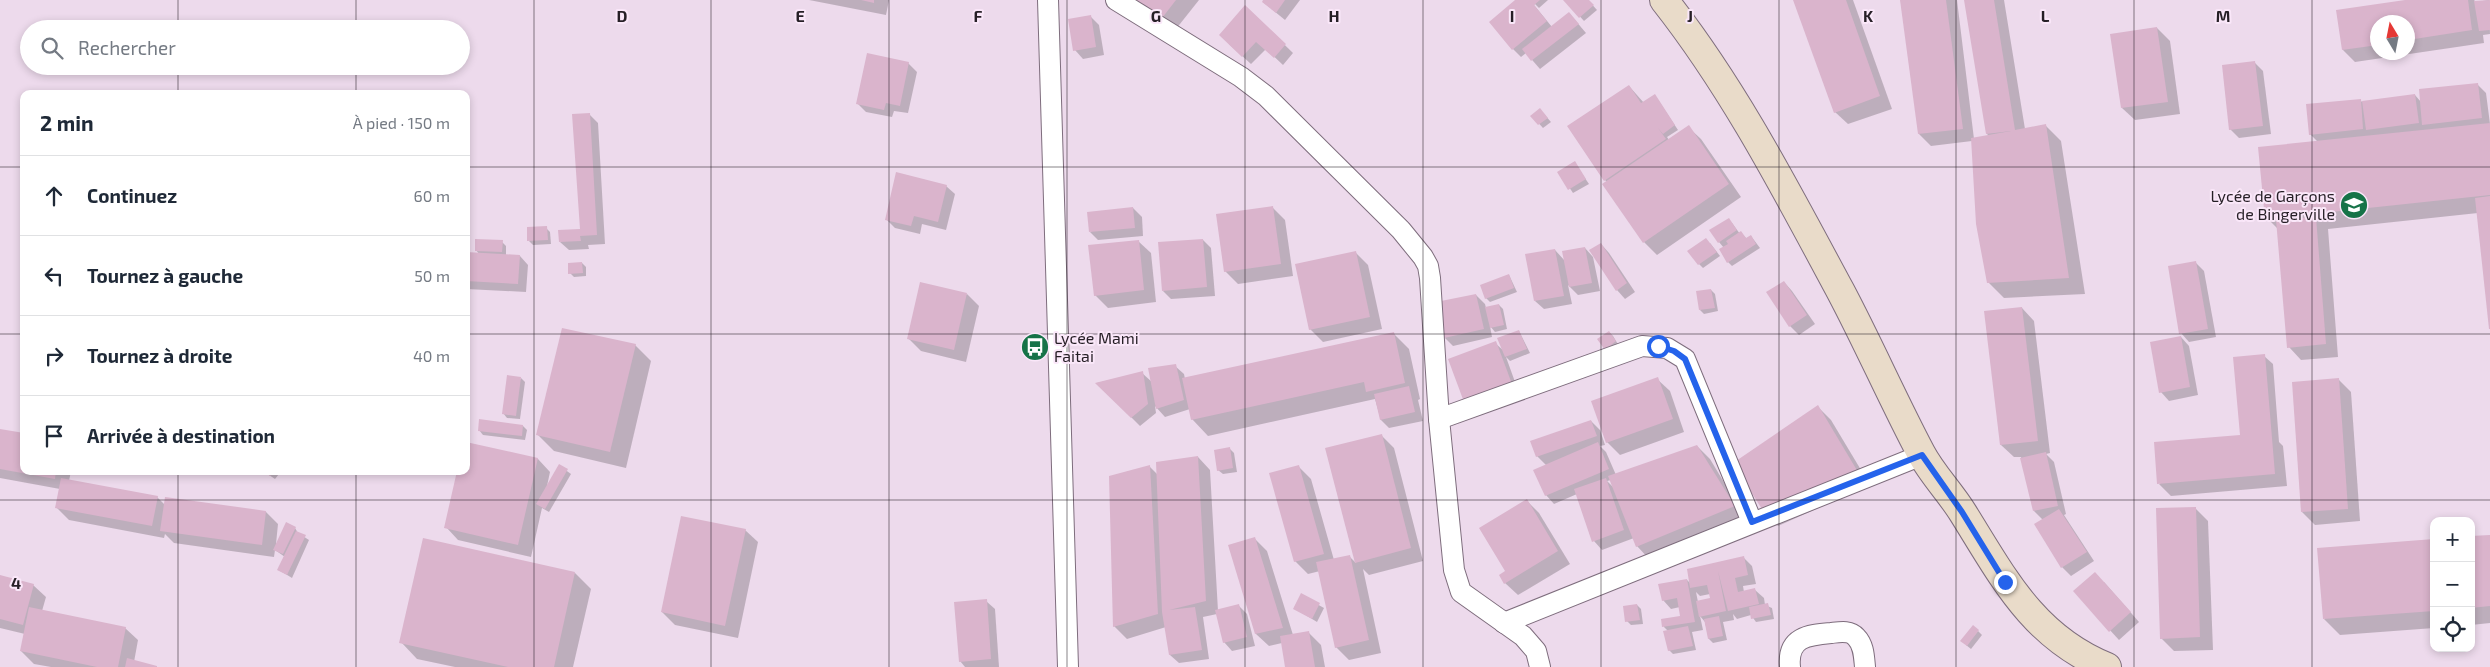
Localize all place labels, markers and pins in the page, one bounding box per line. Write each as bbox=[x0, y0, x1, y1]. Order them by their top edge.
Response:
place label: Lycée de Garçons de Bingerville bbox=[2210, 186, 2335, 223]
school or university icon: Lycée de Garçons de Bingerville bbox=[2339, 190, 2369, 220]
place label: Lycée Mami Faitai bbox=[1054, 328, 1139, 365]
bus stop icon: Lycée Mami Faitai bbox=[1020, 332, 1050, 362]

